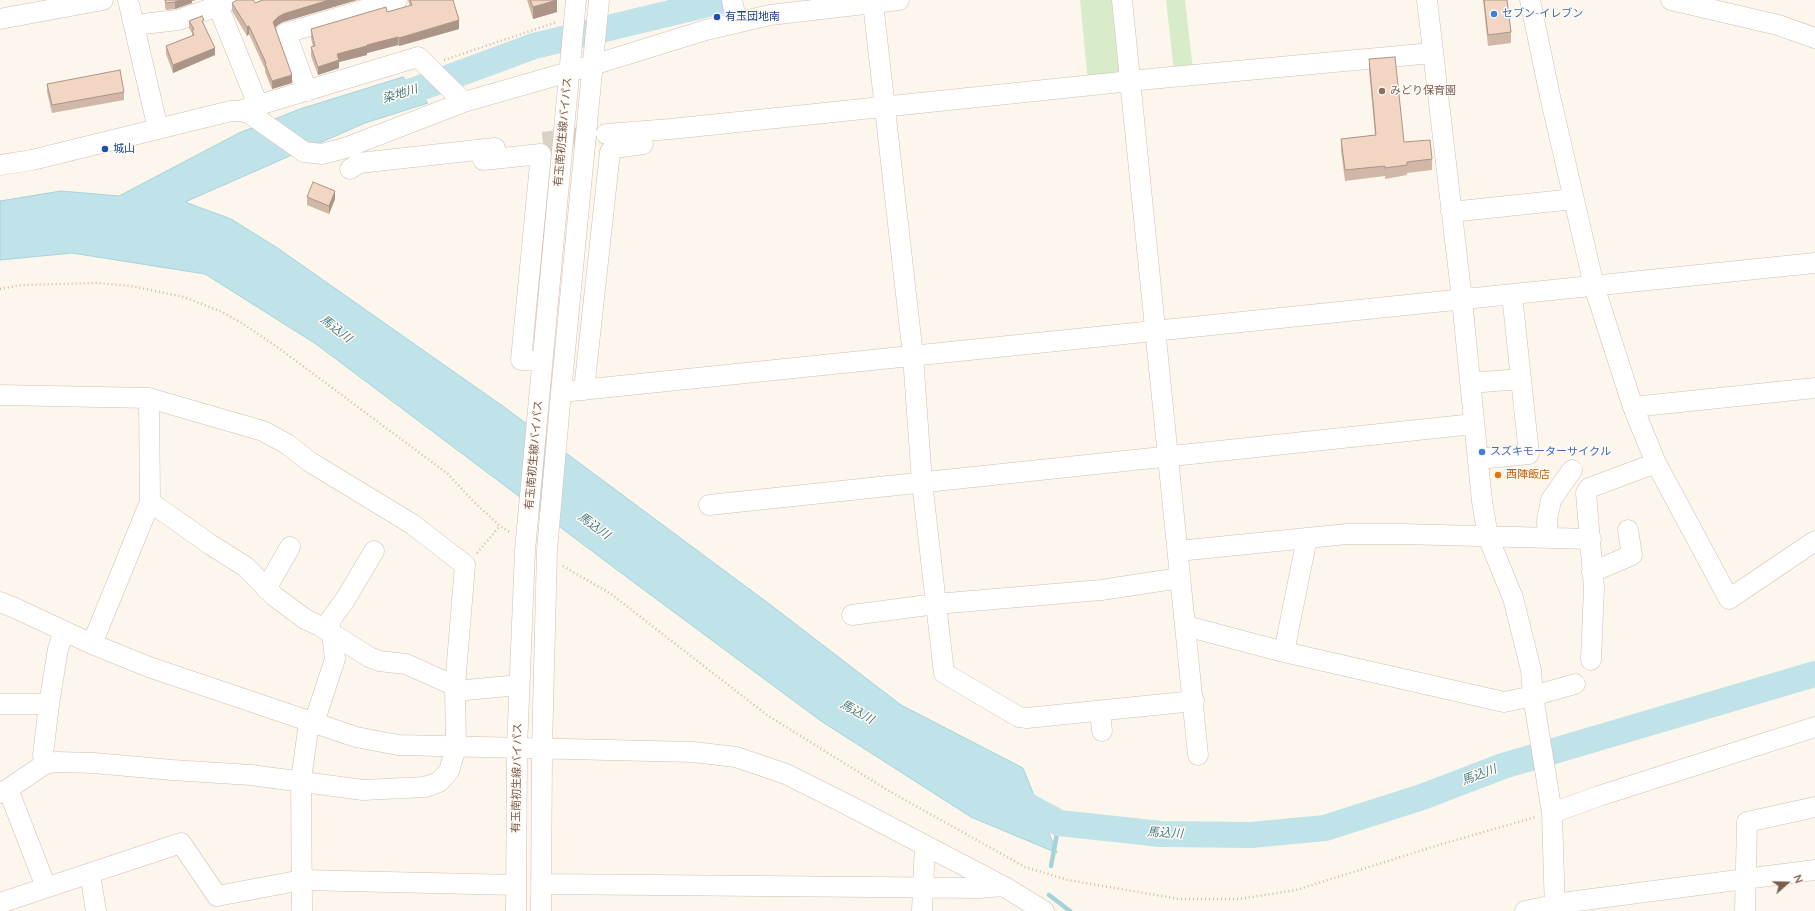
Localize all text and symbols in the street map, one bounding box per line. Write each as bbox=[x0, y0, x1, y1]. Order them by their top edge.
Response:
place label: セブン-イレブン bbox=[1502, 7, 1583, 21]
marker: セブン-イレブン bbox=[1489, 9, 1499, 19]
place label: 有玉団地南 bbox=[725, 10, 780, 24]
marker: 有玉団地南 bbox=[712, 12, 722, 22]
street label: 有玉南初生線バイパス bbox=[552, 77, 574, 187]
water label: 染地川 bbox=[381, 82, 419, 106]
place label: みどり保育園 bbox=[1390, 84, 1456, 98]
marker: みどり保育園 bbox=[1377, 86, 1387, 96]
place label: 城山 bbox=[113, 142, 135, 156]
marker: 城山 bbox=[100, 144, 110, 154]
water label: 馬込川 bbox=[317, 312, 355, 346]
street label: 有玉南初生線バイパス bbox=[523, 400, 545, 510]
place label: スズキモーターサイクル bbox=[1490, 445, 1611, 459]
marker: スズキモーターサイクル bbox=[1477, 447, 1487, 457]
place label: 西陣飯店 bbox=[1506, 468, 1550, 482]
marker: 西陣飯店 bbox=[1493, 470, 1503, 480]
water label: 馬込川 bbox=[575, 510, 613, 542]
water label: 馬込川 bbox=[838, 697, 876, 727]
street label: 有玉南初生線バイパス bbox=[509, 723, 525, 833]
water label: 馬込川 bbox=[1460, 762, 1498, 788]
water label: 馬込川 bbox=[1147, 825, 1183, 841]
north arrow bbox=[1767, 863, 1807, 903]
text: N bbox=[1790, 873, 1806, 885]

